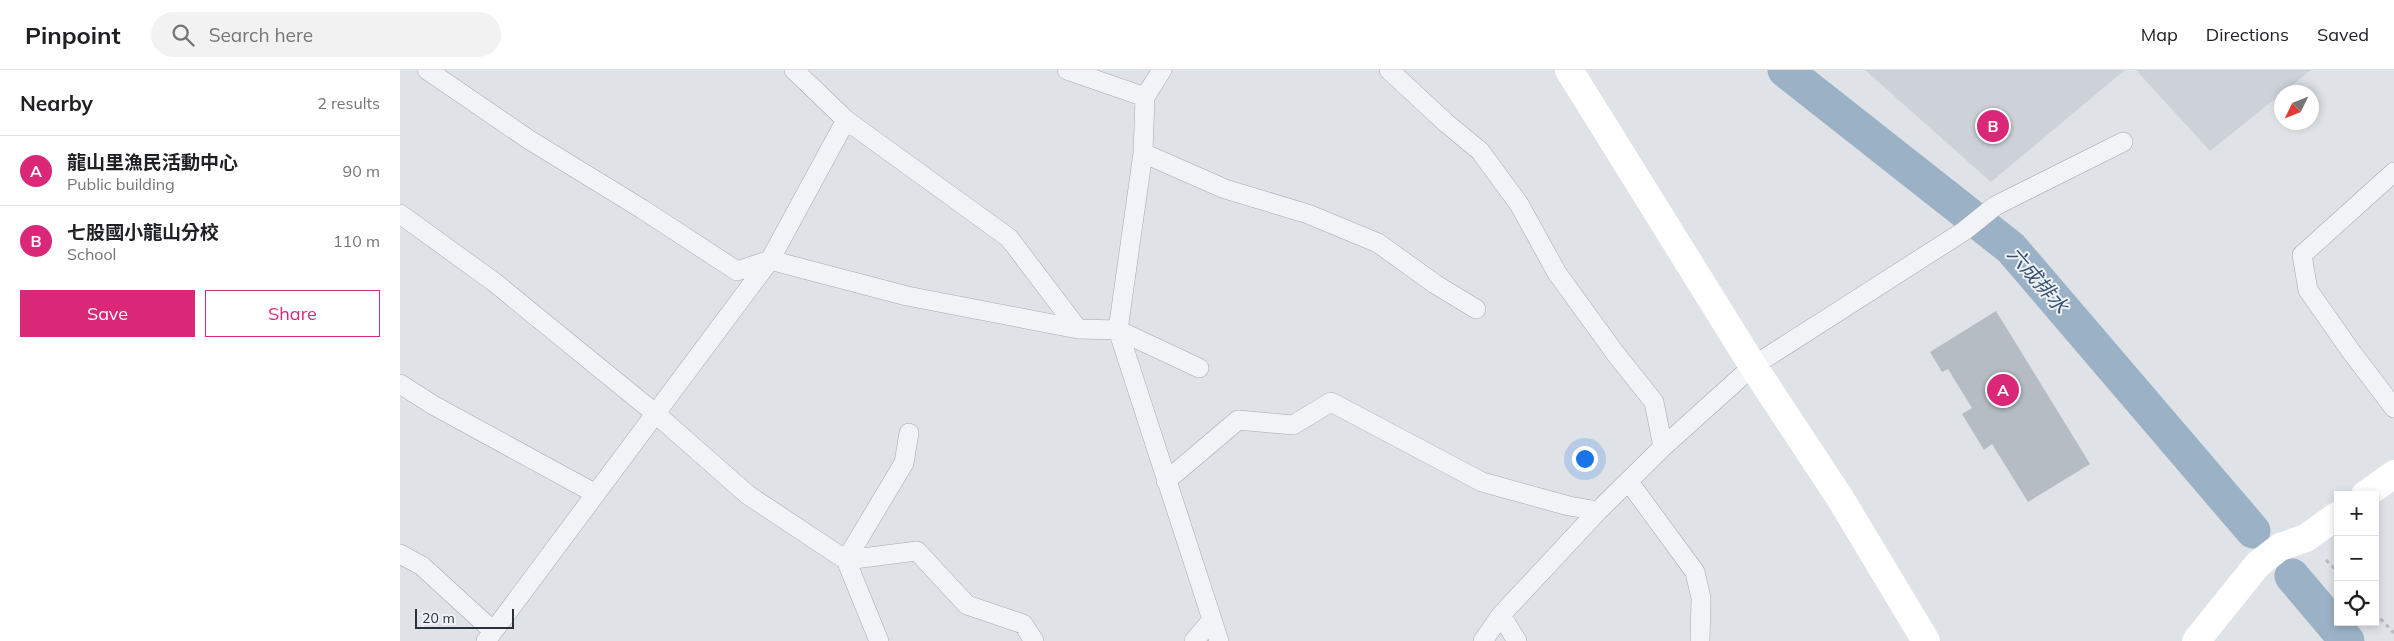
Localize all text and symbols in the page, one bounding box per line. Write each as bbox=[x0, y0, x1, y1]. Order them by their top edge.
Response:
search box bbox=[151, 12, 501, 57]
text: Pinpoint bbox=[25, 20, 121, 50]
icon: search bbox=[169, 21, 197, 49]
text: Search here bbox=[209, 23, 313, 47]
text: Map bbox=[2141, 23, 2178, 46]
text: Directions bbox=[2206, 23, 2289, 46]
text: Saved bbox=[2317, 23, 2369, 46]
north arrow bbox=[2274, 85, 2319, 130]
text: Nearby bbox=[20, 90, 93, 116]
text: 2 results bbox=[317, 93, 380, 113]
pin: B bbox=[1977, 107, 2009, 145]
text: 龍山里漁民活動中心 bbox=[67, 150, 238, 174]
text: A bbox=[30, 161, 42, 181]
text: 90 m bbox=[343, 161, 380, 181]
text: Public building bbox=[67, 174, 175, 194]
text: 七股國小龍山分校 bbox=[67, 220, 219, 244]
text: B bbox=[30, 231, 42, 251]
text: 110 m bbox=[333, 231, 380, 251]
water label: 六成排水 bbox=[2003, 241, 2075, 319]
text: School bbox=[67, 244, 116, 264]
button: Save bbox=[20, 290, 195, 337]
button: Share bbox=[205, 290, 380, 337]
pin: A bbox=[1987, 371, 2019, 409]
your location bbox=[1572, 446, 1598, 472]
map controls bbox=[2334, 491, 2379, 626]
button: + bbox=[2334, 491, 2379, 536]
button: − bbox=[2334, 536, 2379, 581]
button: locate bbox=[2334, 581, 2379, 626]
scale bar bbox=[415, 606, 514, 629]
text: 20 m bbox=[422, 609, 455, 627]

